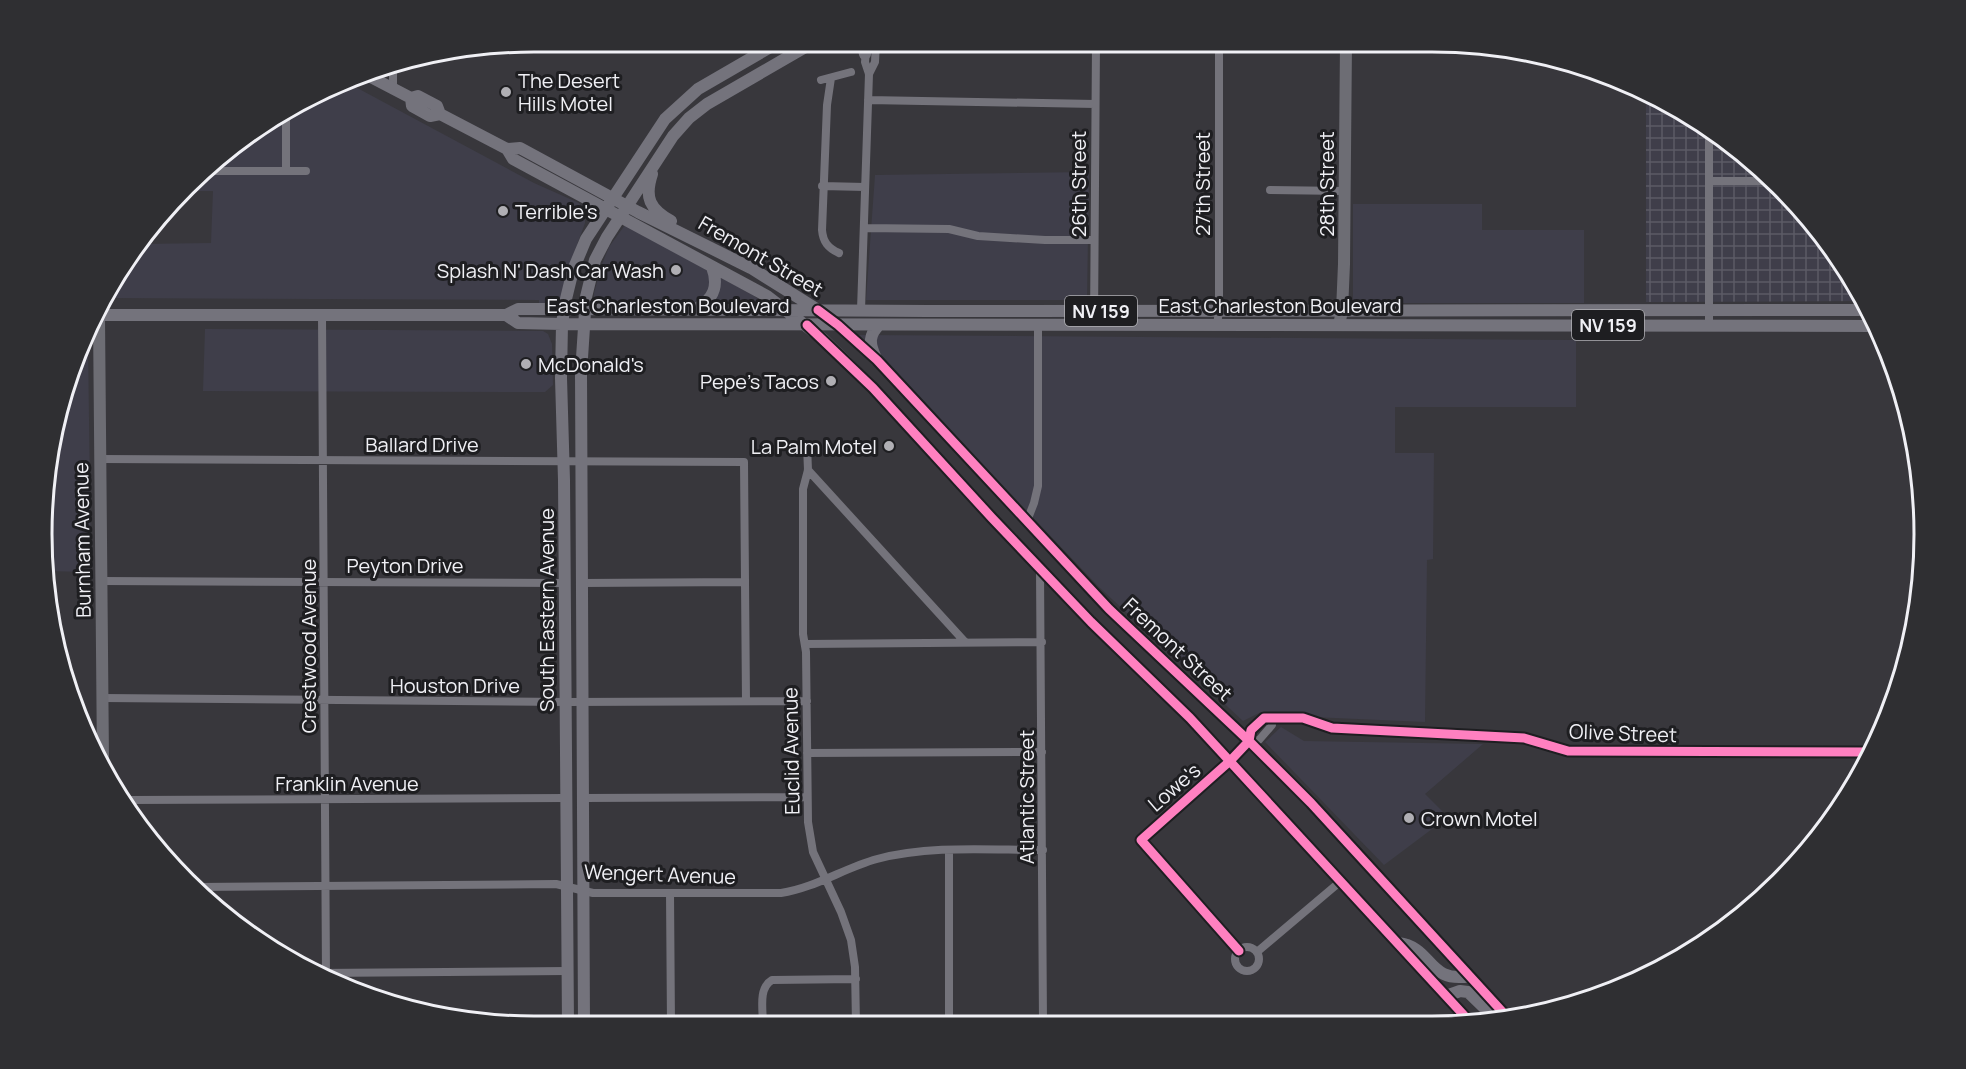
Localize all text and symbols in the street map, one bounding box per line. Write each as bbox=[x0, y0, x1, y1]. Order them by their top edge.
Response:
place label: The Desert Hills Motel bbox=[518, 67, 620, 117]
marker: The Desert Hills Motel bbox=[499, 85, 513, 99]
street label: 26th Street bbox=[1065, 131, 1092, 237]
street label: 28th Street bbox=[1313, 131, 1340, 237]
street label: 27th Street bbox=[1189, 132, 1216, 236]
place label: Terrible's bbox=[515, 198, 597, 225]
marker: Terrible's bbox=[496, 204, 510, 218]
street label: Fremont Street bbox=[694, 209, 828, 303]
place label: Splash N' Dash Car Wash bbox=[437, 257, 664, 284]
marker: Splash N' Dash Car Wash bbox=[669, 263, 683, 277]
street label: East Charleston Boulevard bbox=[546, 292, 790, 319]
street label: East Charleston Boulevard bbox=[1158, 292, 1402, 319]
road number: NV 159 bbox=[1065, 296, 1137, 326]
road number: NV 159 bbox=[1572, 310, 1644, 340]
place label: McDonald's bbox=[538, 351, 644, 378]
marker: McDonald's bbox=[519, 357, 533, 371]
place label: Pepe's Tacos bbox=[700, 368, 819, 395]
marker: Pepe's Tacos bbox=[824, 374, 838, 388]
street label: Ballard Drive bbox=[365, 431, 479, 458]
place label: La Palm Motel bbox=[751, 433, 877, 460]
marker: La Palm Motel bbox=[882, 439, 896, 453]
street label: Burnham Avenue bbox=[67, 462, 97, 618]
street label: South Eastern Avenue bbox=[533, 508, 560, 712]
street label: Peyton Drive bbox=[347, 552, 463, 579]
street label: Crestwood Avenue bbox=[295, 559, 322, 733]
street label: Fremont Street bbox=[1118, 591, 1238, 707]
street label: Houston Drive bbox=[390, 672, 520, 699]
street label: Euclid Avenue bbox=[776, 687, 806, 815]
street label: Olive Street bbox=[1569, 718, 1677, 748]
street label: Atlantic Street bbox=[1013, 730, 1040, 864]
street label: Lowe's bbox=[1142, 757, 1206, 817]
street label: Franklin Avenue bbox=[275, 770, 419, 797]
place label: Crown Motel bbox=[1421, 805, 1538, 832]
marker: Crown Motel bbox=[1402, 811, 1416, 825]
street label: Wengert Avenue bbox=[584, 858, 736, 890]

